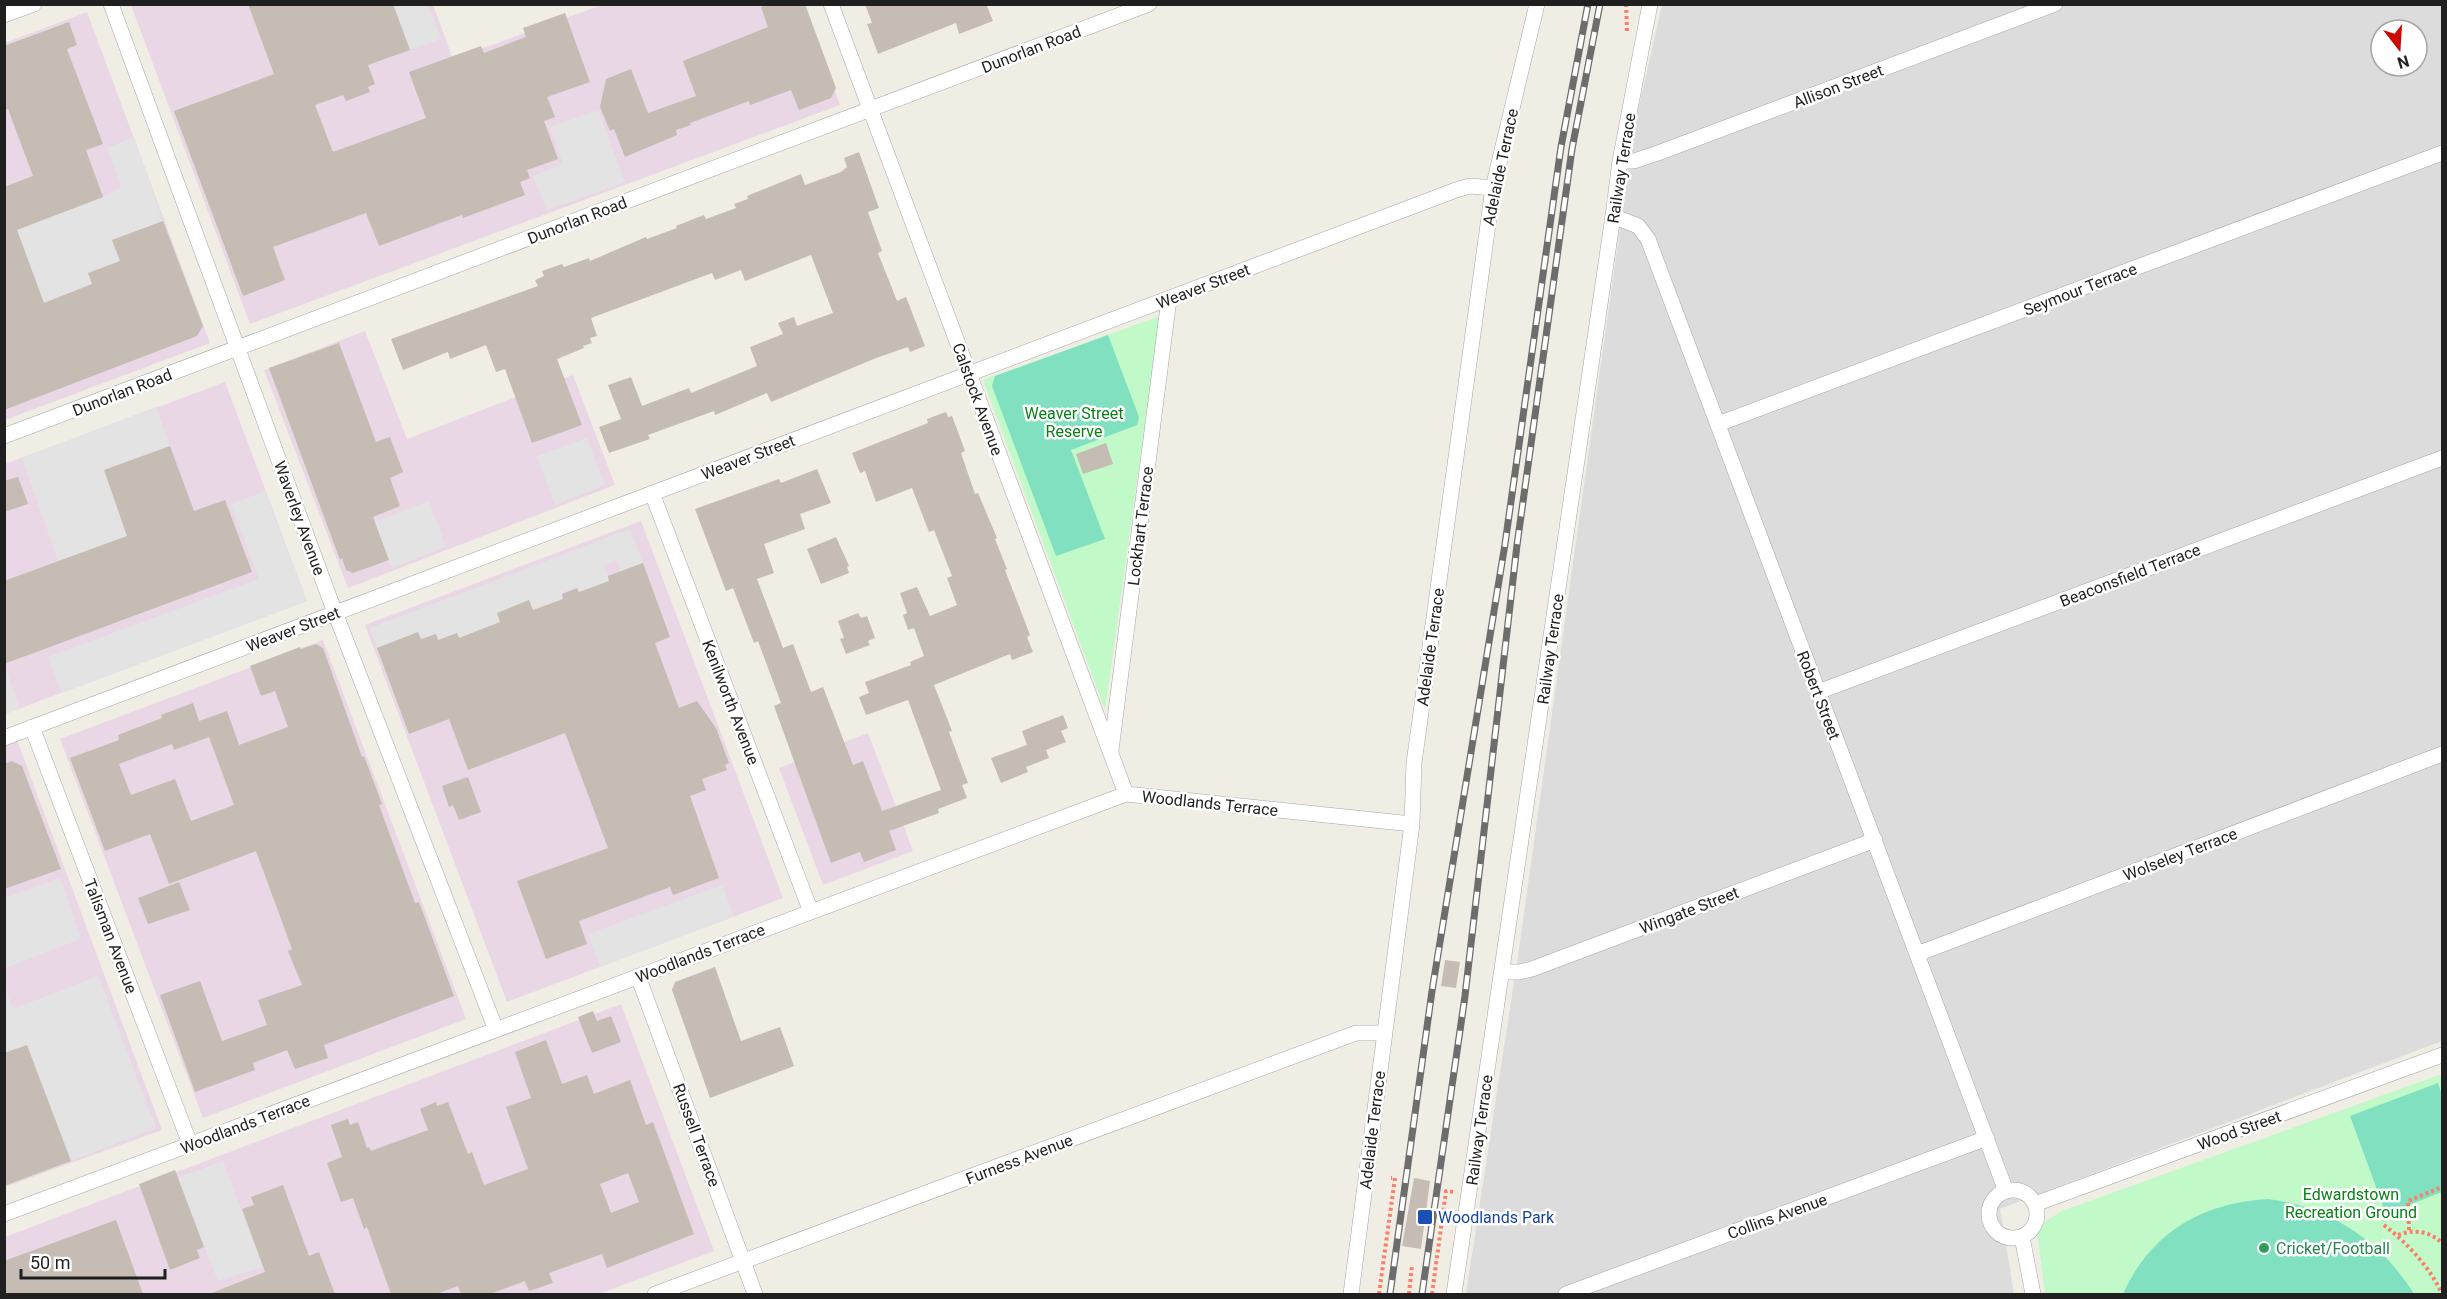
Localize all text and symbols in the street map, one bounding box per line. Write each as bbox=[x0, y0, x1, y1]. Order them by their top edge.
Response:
north arrow bbox=[2369, 18, 2429, 78]
street label: Dunorlan Road bbox=[979, 22, 1084, 77]
text: N bbox=[2395, 51, 2411, 73]
street label: Allison Street bbox=[1791, 61, 1886, 112]
street label: Adelaide Terrace bbox=[1479, 107, 1522, 227]
street label: Railway Terrace bbox=[1603, 112, 1640, 225]
street label: Dunorlan Road bbox=[525, 193, 630, 248]
street label: Seymour Terrace bbox=[2021, 259, 2140, 320]
street label: Weaver Street bbox=[1154, 260, 1253, 313]
street label: Calstock Avenue bbox=[948, 340, 1007, 458]
street label: Dunorlan Road bbox=[70, 365, 175, 420]
park label: Weaver Street Reserve bbox=[1025, 404, 1123, 441]
street label: Weaver Street bbox=[699, 431, 798, 484]
street label: Waverley Avenue bbox=[270, 458, 329, 578]
street label: Lockhart Terrace bbox=[1124, 465, 1157, 587]
street label: Beaconsfield Terrace bbox=[2057, 540, 2203, 611]
street label: Adelaide Terrace bbox=[1413, 587, 1448, 707]
street label: Railway Terrace bbox=[1533, 593, 1568, 706]
street label: Weaver Street bbox=[244, 603, 343, 656]
street label: Kenilworth Avenue bbox=[698, 637, 763, 767]
street label: Robert Street bbox=[1793, 648, 1844, 742]
street label: Woodlands Terrace bbox=[1141, 787, 1279, 820]
street label: Wolseley Terrace bbox=[2120, 824, 2240, 885]
street label: Talisman Avenue bbox=[80, 876, 141, 996]
street label: Wingate Street bbox=[1637, 883, 1741, 938]
street label: Woodlands Terrace bbox=[633, 920, 768, 987]
street label: Adelaide Terrace bbox=[1356, 1070, 1389, 1190]
street label: Railway Terrace bbox=[1462, 1074, 1497, 1187]
street label: Russell Terrace bbox=[669, 1081, 724, 1189]
street label: Woodlands Terrace bbox=[178, 1091, 313, 1158]
street label: Wood Street bbox=[2195, 1107, 2283, 1154]
street label: Furness Avenue bbox=[963, 1130, 1075, 1189]
park label: Edwardstown Recreation Ground bbox=[2285, 1185, 2417, 1222]
street label: Collins Avenue bbox=[1725, 1190, 1830, 1243]
marker: Woodlands Park bbox=[1416, 1208, 1434, 1226]
place label: Woodlands Park bbox=[1438, 1208, 1555, 1227]
place label: Cricket/Football bbox=[2276, 1239, 2390, 1258]
marker: Cricket/Football bbox=[2257, 1241, 2271, 1255]
scale bar bbox=[21, 1242, 165, 1280]
text: 50 m bbox=[30, 1252, 70, 1273]

